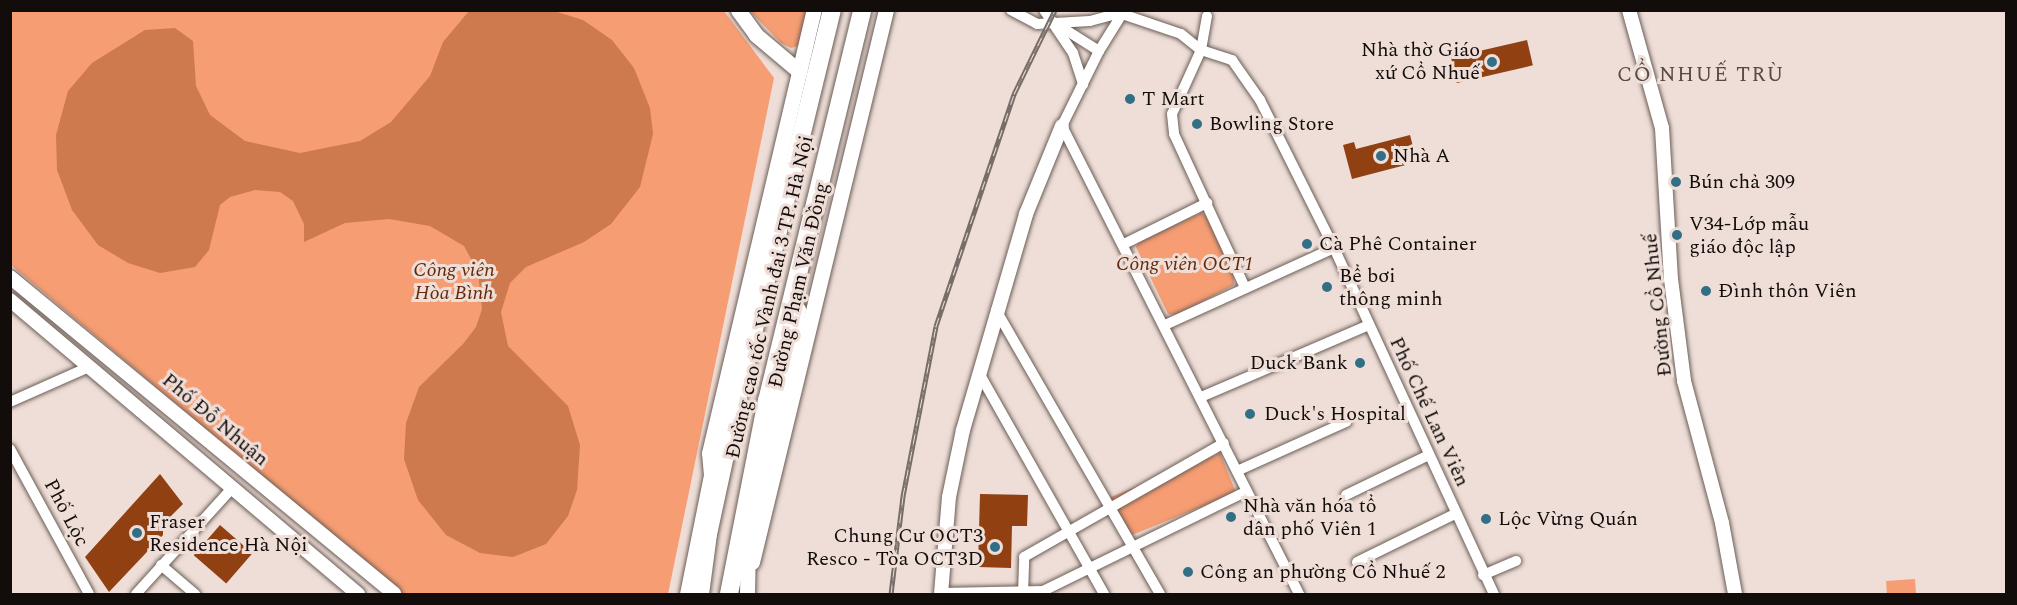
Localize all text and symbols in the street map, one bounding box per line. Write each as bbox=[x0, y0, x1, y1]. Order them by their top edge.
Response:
place label: Nhà thờ Giáo xứ Cổ Nhuế bbox=[1361, 39, 1480, 86]
marker: Nhà thờ Giáo xứ Cổ Nhuế bbox=[1485, 55, 1499, 69]
district label: CỔ NHUẾ TRÙ bbox=[1617, 62, 1785, 88]
place label: T Mart bbox=[1142, 87, 1204, 111]
marker: T Mart bbox=[1123, 92, 1137, 106]
place label: Bowling Store bbox=[1209, 112, 1334, 136]
marker: Bowling Store bbox=[1190, 117, 1204, 131]
street label: Đường cao tốc Vành đai 3 TP. Hà Nội bbox=[721, 133, 819, 461]
place label: Nhà A bbox=[1393, 144, 1450, 168]
marker: Nhà A bbox=[1374, 149, 1388, 163]
place label: Bún chả 309 bbox=[1688, 170, 1795, 194]
marker: Bún chả 309 bbox=[1669, 175, 1683, 189]
street label: Đường Phạm Văn Đồng bbox=[764, 180, 834, 390]
place label: V34-Lớp mẫu giáo độc lập bbox=[1689, 212, 1809, 259]
marker: V34-Lớp mẫu giáo độc lập bbox=[1670, 228, 1684, 242]
place label: Cà Phê Container bbox=[1319, 232, 1477, 256]
street label: Đường Cổ Nhuế bbox=[1639, 232, 1677, 378]
marker: Cà Phê Container bbox=[1300, 237, 1314, 251]
park label: Công viên OCT1 bbox=[1116, 252, 1254, 276]
park label: Công viên Hòa Bình bbox=[413, 259, 495, 306]
place label: Bể bơi thông minh bbox=[1339, 264, 1443, 311]
place label: Đình thôn Viên bbox=[1718, 279, 1857, 303]
marker: Bể bơi thông minh bbox=[1320, 280, 1334, 294]
marker: Đình thôn Viên bbox=[1699, 284, 1713, 298]
street label: Phố Chế Lan Viên bbox=[1384, 333, 1474, 491]
place label: Duck Bank bbox=[1250, 351, 1348, 375]
marker: Duck Bank bbox=[1353, 356, 1367, 370]
street label: Phố Đỗ Nhuận bbox=[157, 368, 273, 472]
place label: Duck's Hospital bbox=[1264, 402, 1406, 426]
marker: Duck's Hospital bbox=[1241, 405, 1259, 423]
street label: Phố Lộc bbox=[38, 475, 94, 551]
place label: Nhà văn hóa tổ dân phố Viên 1 bbox=[1243, 494, 1377, 541]
place label: Lộc Vừng Quán bbox=[1498, 507, 1638, 531]
place label: Fraser Residence Hà Nội bbox=[149, 510, 308, 557]
marker: Nhà văn hóa tổ dân phố Viên 1 bbox=[1224, 510, 1238, 524]
marker: Lộc Vừng Quán bbox=[1479, 512, 1493, 526]
place label: Chung Cư OCT3 Resco - Tòa OCT3D bbox=[806, 524, 983, 571]
marker: Fraser Residence Hà Nội bbox=[130, 526, 144, 540]
marker: Chung Cư OCT3 Resco - Tòa OCT3D bbox=[988, 540, 1002, 554]
place label: Công an phường Cổ Nhuế 2 bbox=[1200, 560, 1445, 584]
marker: Công an phường Cổ Nhuế 2 bbox=[1181, 565, 1195, 579]

